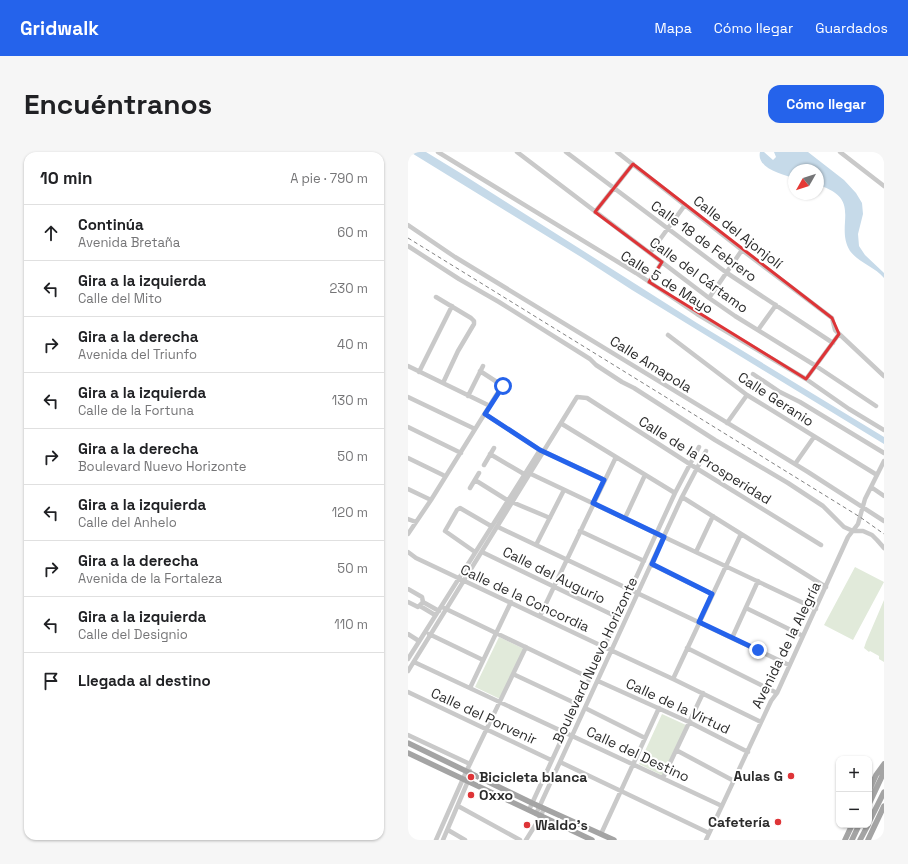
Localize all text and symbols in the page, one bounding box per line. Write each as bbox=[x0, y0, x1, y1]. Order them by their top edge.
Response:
text: Gridwalk bbox=[20, 16, 99, 41]
text: Mapa bbox=[655, 19, 692, 37]
text: Cómo llegar bbox=[714, 19, 793, 37]
text: Guardados bbox=[815, 19, 888, 37]
button: Cómo llegar bbox=[768, 85, 884, 123]
text: Encuéntranos bbox=[24, 86, 212, 122]
north arrow bbox=[788, 164, 824, 200]
text: 10 min bbox=[40, 167, 93, 189]
text: A pie · 790 m bbox=[290, 170, 368, 187]
street label: Calle del Ajonjolí bbox=[690, 192, 787, 273]
street label: Calle 18 de Febrero bbox=[647, 197, 761, 285]
text: Continúa bbox=[78, 215, 144, 234]
icon: ahead bbox=[40, 222, 62, 244]
text: 60 m bbox=[337, 224, 368, 241]
street label: Calle del Cártamo bbox=[646, 233, 752, 317]
text: Avenida Bretaña bbox=[78, 234, 180, 251]
street label: Calle 5 de Mayo bbox=[617, 246, 717, 318]
text: Gira a la izquierda bbox=[78, 271, 206, 290]
icon: left bbox=[40, 278, 62, 300]
text: 230 m bbox=[330, 280, 368, 297]
text: Calle del Mito bbox=[78, 290, 162, 307]
text: Gira a la derecha bbox=[78, 327, 198, 346]
street label: Calle Amapola bbox=[607, 332, 695, 396]
icon: right bbox=[40, 334, 62, 356]
text: 40 m bbox=[337, 336, 368, 353]
text: Avenida del Triunfo bbox=[78, 346, 197, 363]
street label: Calle Geranio bbox=[735, 368, 817, 430]
route start bbox=[494, 377, 512, 395]
text: Gira a la izquierda bbox=[78, 383, 206, 402]
icon: left bbox=[40, 390, 62, 412]
text: 130 m bbox=[332, 392, 368, 409]
text: Calle de la Fortuna bbox=[78, 402, 194, 419]
street label: Calle de la Prosperidad bbox=[635, 412, 775, 508]
text: Gira a la derecha bbox=[78, 439, 198, 458]
icon: right bbox=[40, 446, 62, 468]
text: 50 m bbox=[337, 448, 368, 465]
text: Boulevard Nuevo Horizonte bbox=[78, 458, 246, 475]
text: Gira a la izquierda bbox=[78, 495, 206, 514]
icon: left bbox=[40, 502, 62, 524]
text: 120 m bbox=[332, 504, 368, 521]
text: Calle del Anhelo bbox=[78, 514, 177, 531]
street label: Calle del Augurio bbox=[500, 542, 608, 608]
text: Gira a la derecha bbox=[78, 551, 198, 570]
icon: right bbox=[40, 558, 62, 580]
text: 50 m bbox=[337, 560, 368, 577]
street label: Calle de la Concordia bbox=[458, 560, 592, 636]
text: Avenida de la Fortaleza bbox=[78, 570, 222, 587]
street label: Boulevard Nuevo Horizonte bbox=[549, 574, 641, 746]
street label: Avenida de la Alegría bbox=[747, 579, 825, 711]
text: Gira a la izquierda bbox=[78, 607, 206, 626]
icon: left bbox=[40, 614, 62, 636]
text: 110 m bbox=[334, 616, 368, 633]
text: Calle del Designio bbox=[78, 626, 188, 643]
route end bbox=[749, 641, 767, 659]
icon: arrive bbox=[40, 670, 62, 692]
text: Llegada al destino bbox=[78, 671, 211, 690]
street label: Calle de la Virtud bbox=[623, 674, 733, 738]
street label: Calle del Porvenir bbox=[428, 684, 540, 748]
street label: Calle del Destino bbox=[583, 722, 693, 786]
map controls bbox=[836, 756, 872, 828]
button: + bbox=[836, 756, 872, 792]
place label: Aulas G bbox=[734, 767, 783, 785]
place label: Bicicleta blanca bbox=[479, 768, 587, 786]
marker: Aulas G bbox=[786, 771, 796, 781]
marker: Bicicleta blanca bbox=[466, 772, 476, 782]
place label: Oxxo bbox=[479, 786, 513, 804]
marker: Oxxo bbox=[466, 790, 476, 800]
button: − bbox=[836, 792, 872, 828]
place label: Cafetería bbox=[708, 813, 770, 831]
place label: Waldo's bbox=[535, 816, 588, 834]
marker: Cafetería bbox=[773, 817, 783, 827]
marker: Waldo's bbox=[522, 820, 532, 830]

